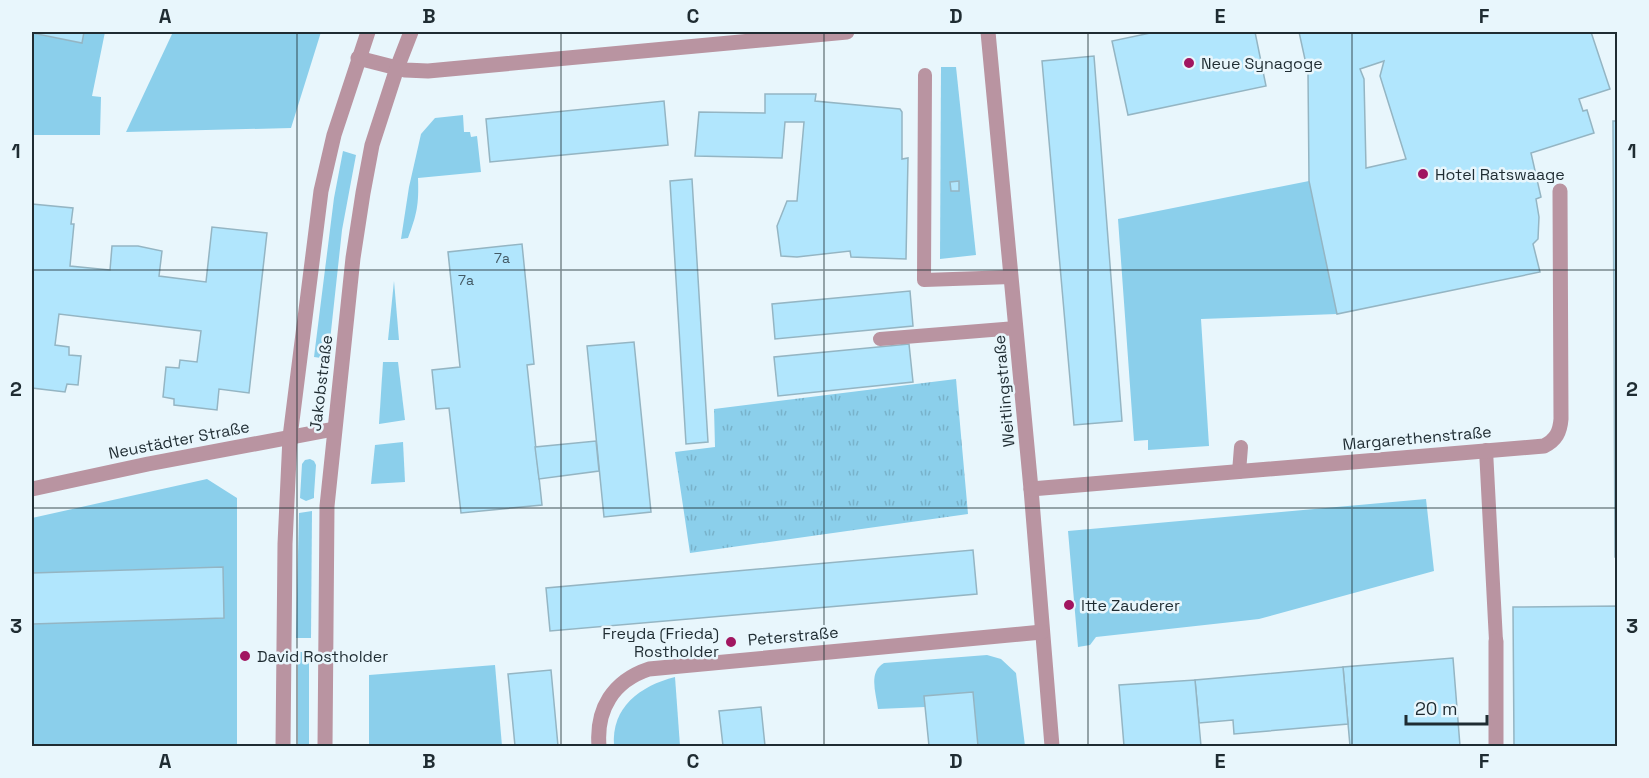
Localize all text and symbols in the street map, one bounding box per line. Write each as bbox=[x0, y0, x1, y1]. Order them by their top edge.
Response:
text: A bbox=[159, 3, 172, 29]
text: B bbox=[422, 3, 436, 29]
text: C bbox=[687, 3, 700, 29]
text: D bbox=[949, 3, 963, 29]
text: E bbox=[1214, 3, 1226, 29]
text: F bbox=[1479, 3, 1490, 29]
place label: Neue Synagoge bbox=[1201, 53, 1323, 74]
marker: Neue Synagoge bbox=[1182, 56, 1196, 70]
text: 1 bbox=[11, 138, 21, 164]
text: 1 bbox=[1627, 138, 1637, 164]
place label: Hotel Ratswaage bbox=[1435, 164, 1565, 185]
marker: Hotel Ratswaage bbox=[1416, 167, 1430, 181]
house number: 7a bbox=[494, 249, 510, 267]
house number: 7a bbox=[458, 271, 474, 289]
street label: Jakobstraße bbox=[305, 334, 337, 432]
street label: Weitlingstraße bbox=[989, 334, 1019, 448]
text: 2 bbox=[10, 376, 22, 402]
text: 2 bbox=[1626, 376, 1638, 402]
street label: Neustädter Straße bbox=[107, 416, 251, 464]
street label: Margarethenstraße bbox=[1342, 421, 1492, 455]
place label: ltte Zauderer bbox=[1081, 595, 1180, 616]
marker: ltte Zauderer bbox=[1062, 598, 1076, 612]
text: 3 bbox=[10, 613, 22, 639]
text: 3 bbox=[1626, 613, 1638, 639]
street label: Peterstraße bbox=[747, 622, 839, 650]
place label: Freyda (Frieda) Rostholder bbox=[602, 623, 719, 662]
marker: Freyda (Frieda) Rostholder bbox=[724, 635, 738, 649]
place label: David Rostholder bbox=[257, 646, 388, 667]
marker: David Rostholder bbox=[238, 649, 252, 663]
scale bar bbox=[1406, 688, 1487, 726]
text: 20 m bbox=[1415, 697, 1458, 720]
text: A bbox=[159, 748, 172, 774]
text: B bbox=[422, 748, 436, 774]
text: C bbox=[687, 748, 700, 774]
text: D bbox=[949, 748, 963, 774]
text: E bbox=[1214, 748, 1226, 774]
text: F bbox=[1479, 748, 1490, 774]

